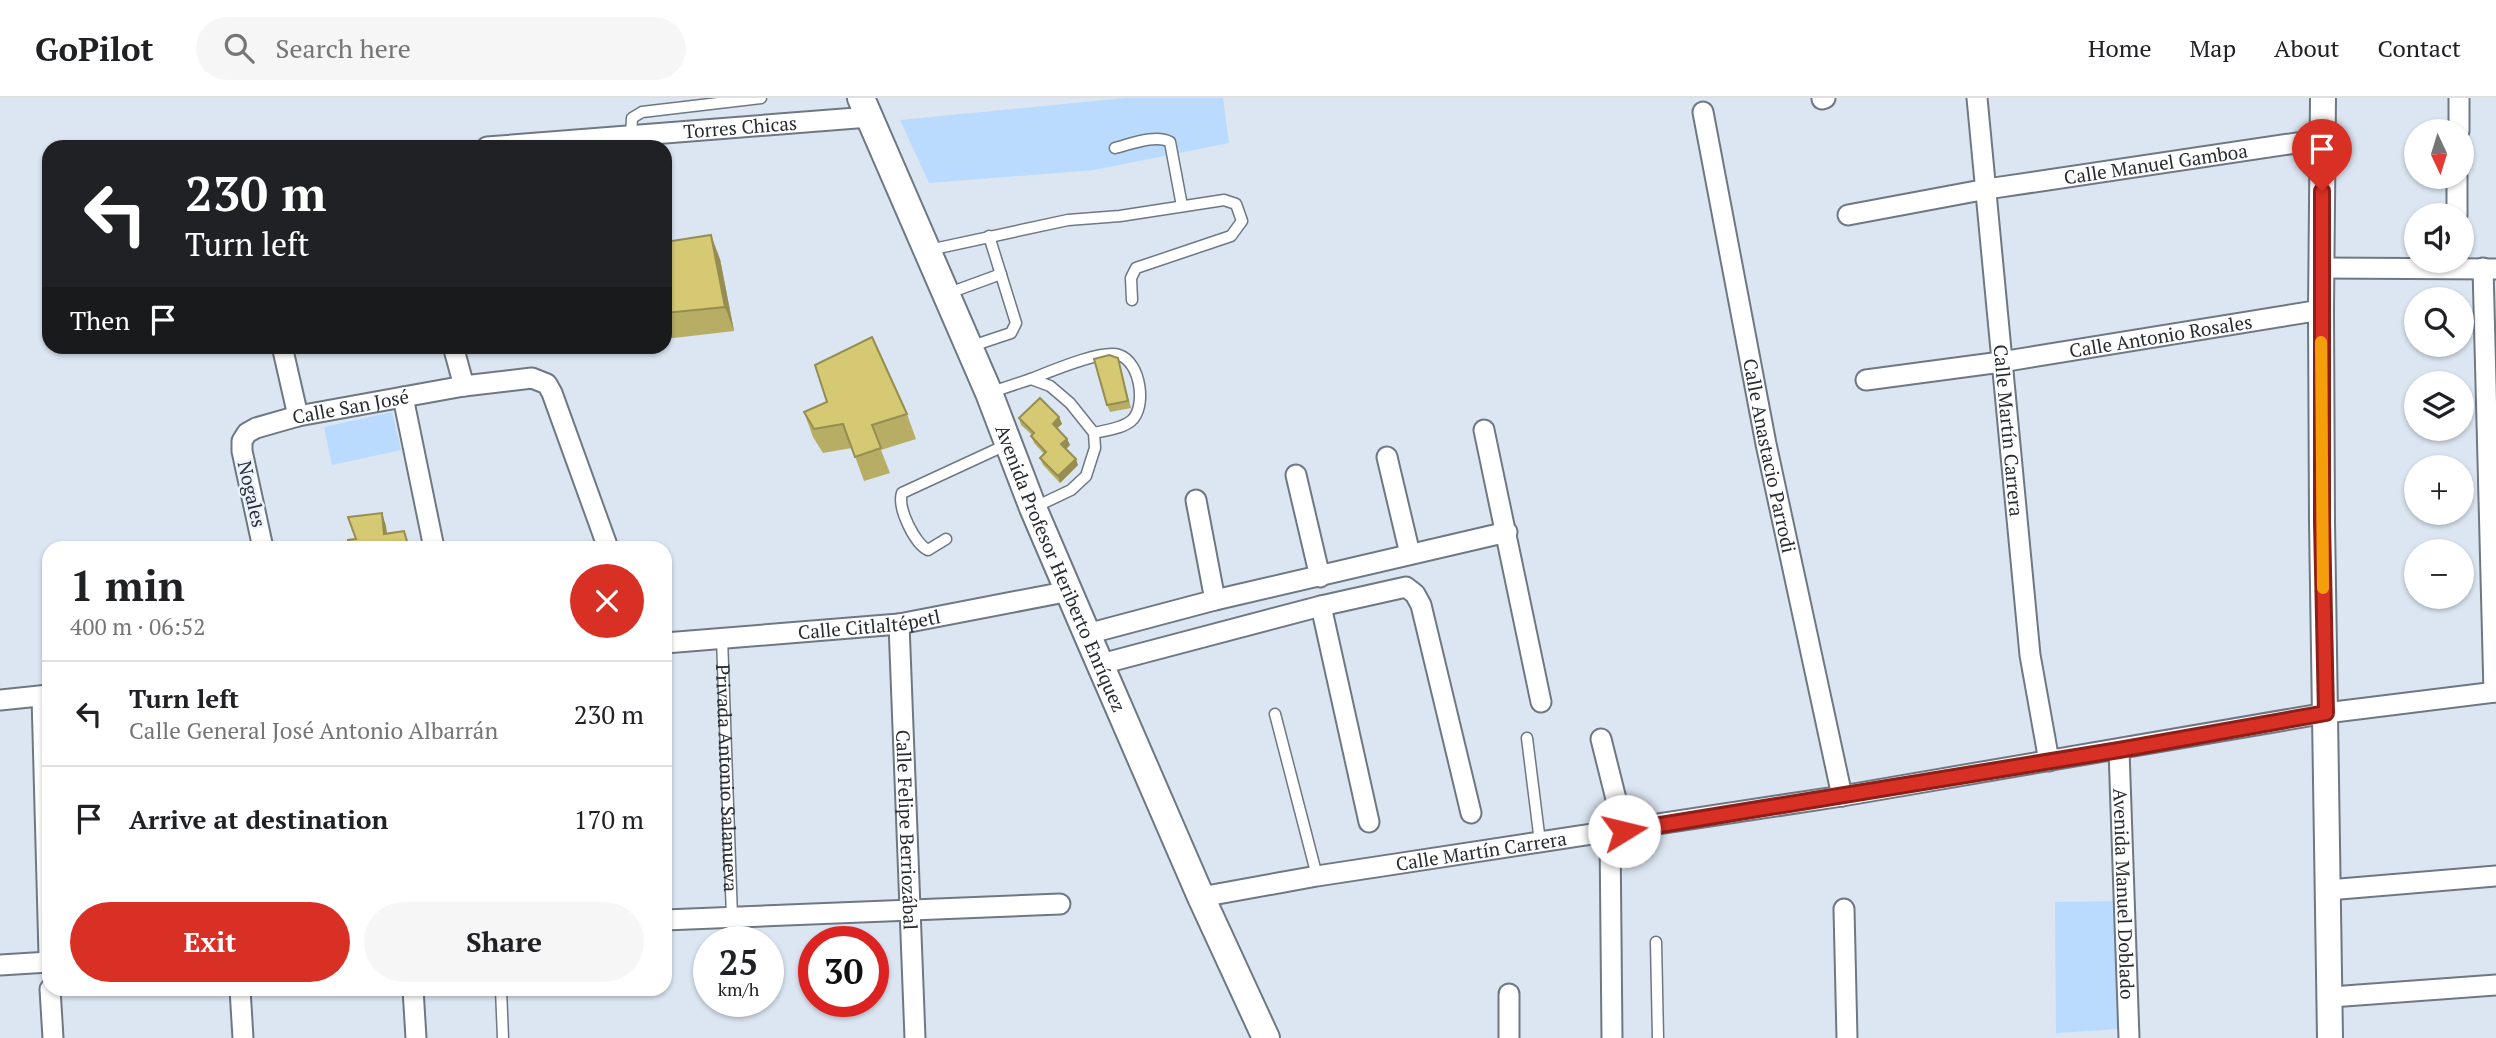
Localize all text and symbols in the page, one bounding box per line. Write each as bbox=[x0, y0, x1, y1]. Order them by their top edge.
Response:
search box bbox=[196, 17, 686, 80]
text: GoPilot bbox=[35, 27, 154, 70]
icon: search bbox=[220, 29, 258, 67]
text: Search here bbox=[276, 31, 411, 65]
text: Home bbox=[2088, 32, 2152, 64]
text: Map bbox=[2190, 32, 2236, 64]
text: About bbox=[2274, 32, 2340, 64]
text: Contact bbox=[2378, 32, 2461, 64]
street label: Torres Chicas bbox=[682, 110, 798, 144]
pin bbox=[2292, 119, 2352, 191]
north arrow bbox=[2404, 119, 2474, 189]
map controls bbox=[2404, 119, 2474, 609]
icon: arrive bbox=[2303, 130, 2341, 168]
street label: Calle Manuel Gamboa bbox=[2062, 137, 2250, 189]
text: 230 m bbox=[185, 160, 327, 225]
icon: left bbox=[70, 168, 161, 259]
button: sound bbox=[2404, 203, 2474, 273]
text: Turn left bbox=[185, 223, 309, 265]
button: search bbox=[2404, 287, 2474, 357]
icon: arrive bbox=[144, 301, 182, 339]
text: Then bbox=[70, 303, 130, 337]
street label: Calle Antonio Rosales bbox=[2067, 308, 2254, 363]
street label: Calle Martín Carrera bbox=[1989, 343, 2030, 518]
street label: Calle Anastacio Parrodi bbox=[1738, 356, 1802, 555]
button: layers bbox=[2404, 371, 2474, 441]
street label: Calle San José bbox=[290, 383, 411, 429]
street label: Avenida Profesor Heriberto Enríquez bbox=[990, 421, 1132, 716]
button: + bbox=[2404, 455, 2474, 525]
street label: Nogales bbox=[233, 458, 272, 530]
button: − bbox=[2404, 539, 2474, 609]
text: 1 min bbox=[70, 557, 185, 613]
button: close bbox=[570, 564, 644, 638]
street label: Calle Citlaltépetl bbox=[797, 603, 942, 644]
text: 400 m · 06:52 bbox=[70, 611, 205, 642]
street label: Privada Antonio Salanueva bbox=[711, 664, 744, 893]
text: Turn left bbox=[129, 681, 239, 715]
icon: left bbox=[70, 695, 108, 733]
text: 230 m bbox=[574, 697, 644, 731]
text: Calle General José Antonio Albarrán bbox=[129, 715, 498, 746]
street label: Calle Felipe Berriozábal bbox=[891, 729, 924, 930]
street label: Avenida Manuel Doblado bbox=[2108, 788, 2141, 1000]
position arrow bbox=[1587, 794, 1661, 868]
icon: arrive bbox=[70, 800, 108, 838]
text: Arrive at destination bbox=[129, 802, 388, 836]
text: 170 m bbox=[574, 802, 644, 836]
street label: Calle Martín Carrera bbox=[1394, 825, 1569, 876]
button: Exit bbox=[70, 902, 350, 982]
button: Share bbox=[364, 902, 644, 982]
speed limit sign: 30 bbox=[798, 926, 889, 1017]
text: 25 bbox=[719, 939, 758, 985]
text: km/h bbox=[718, 977, 759, 1001]

